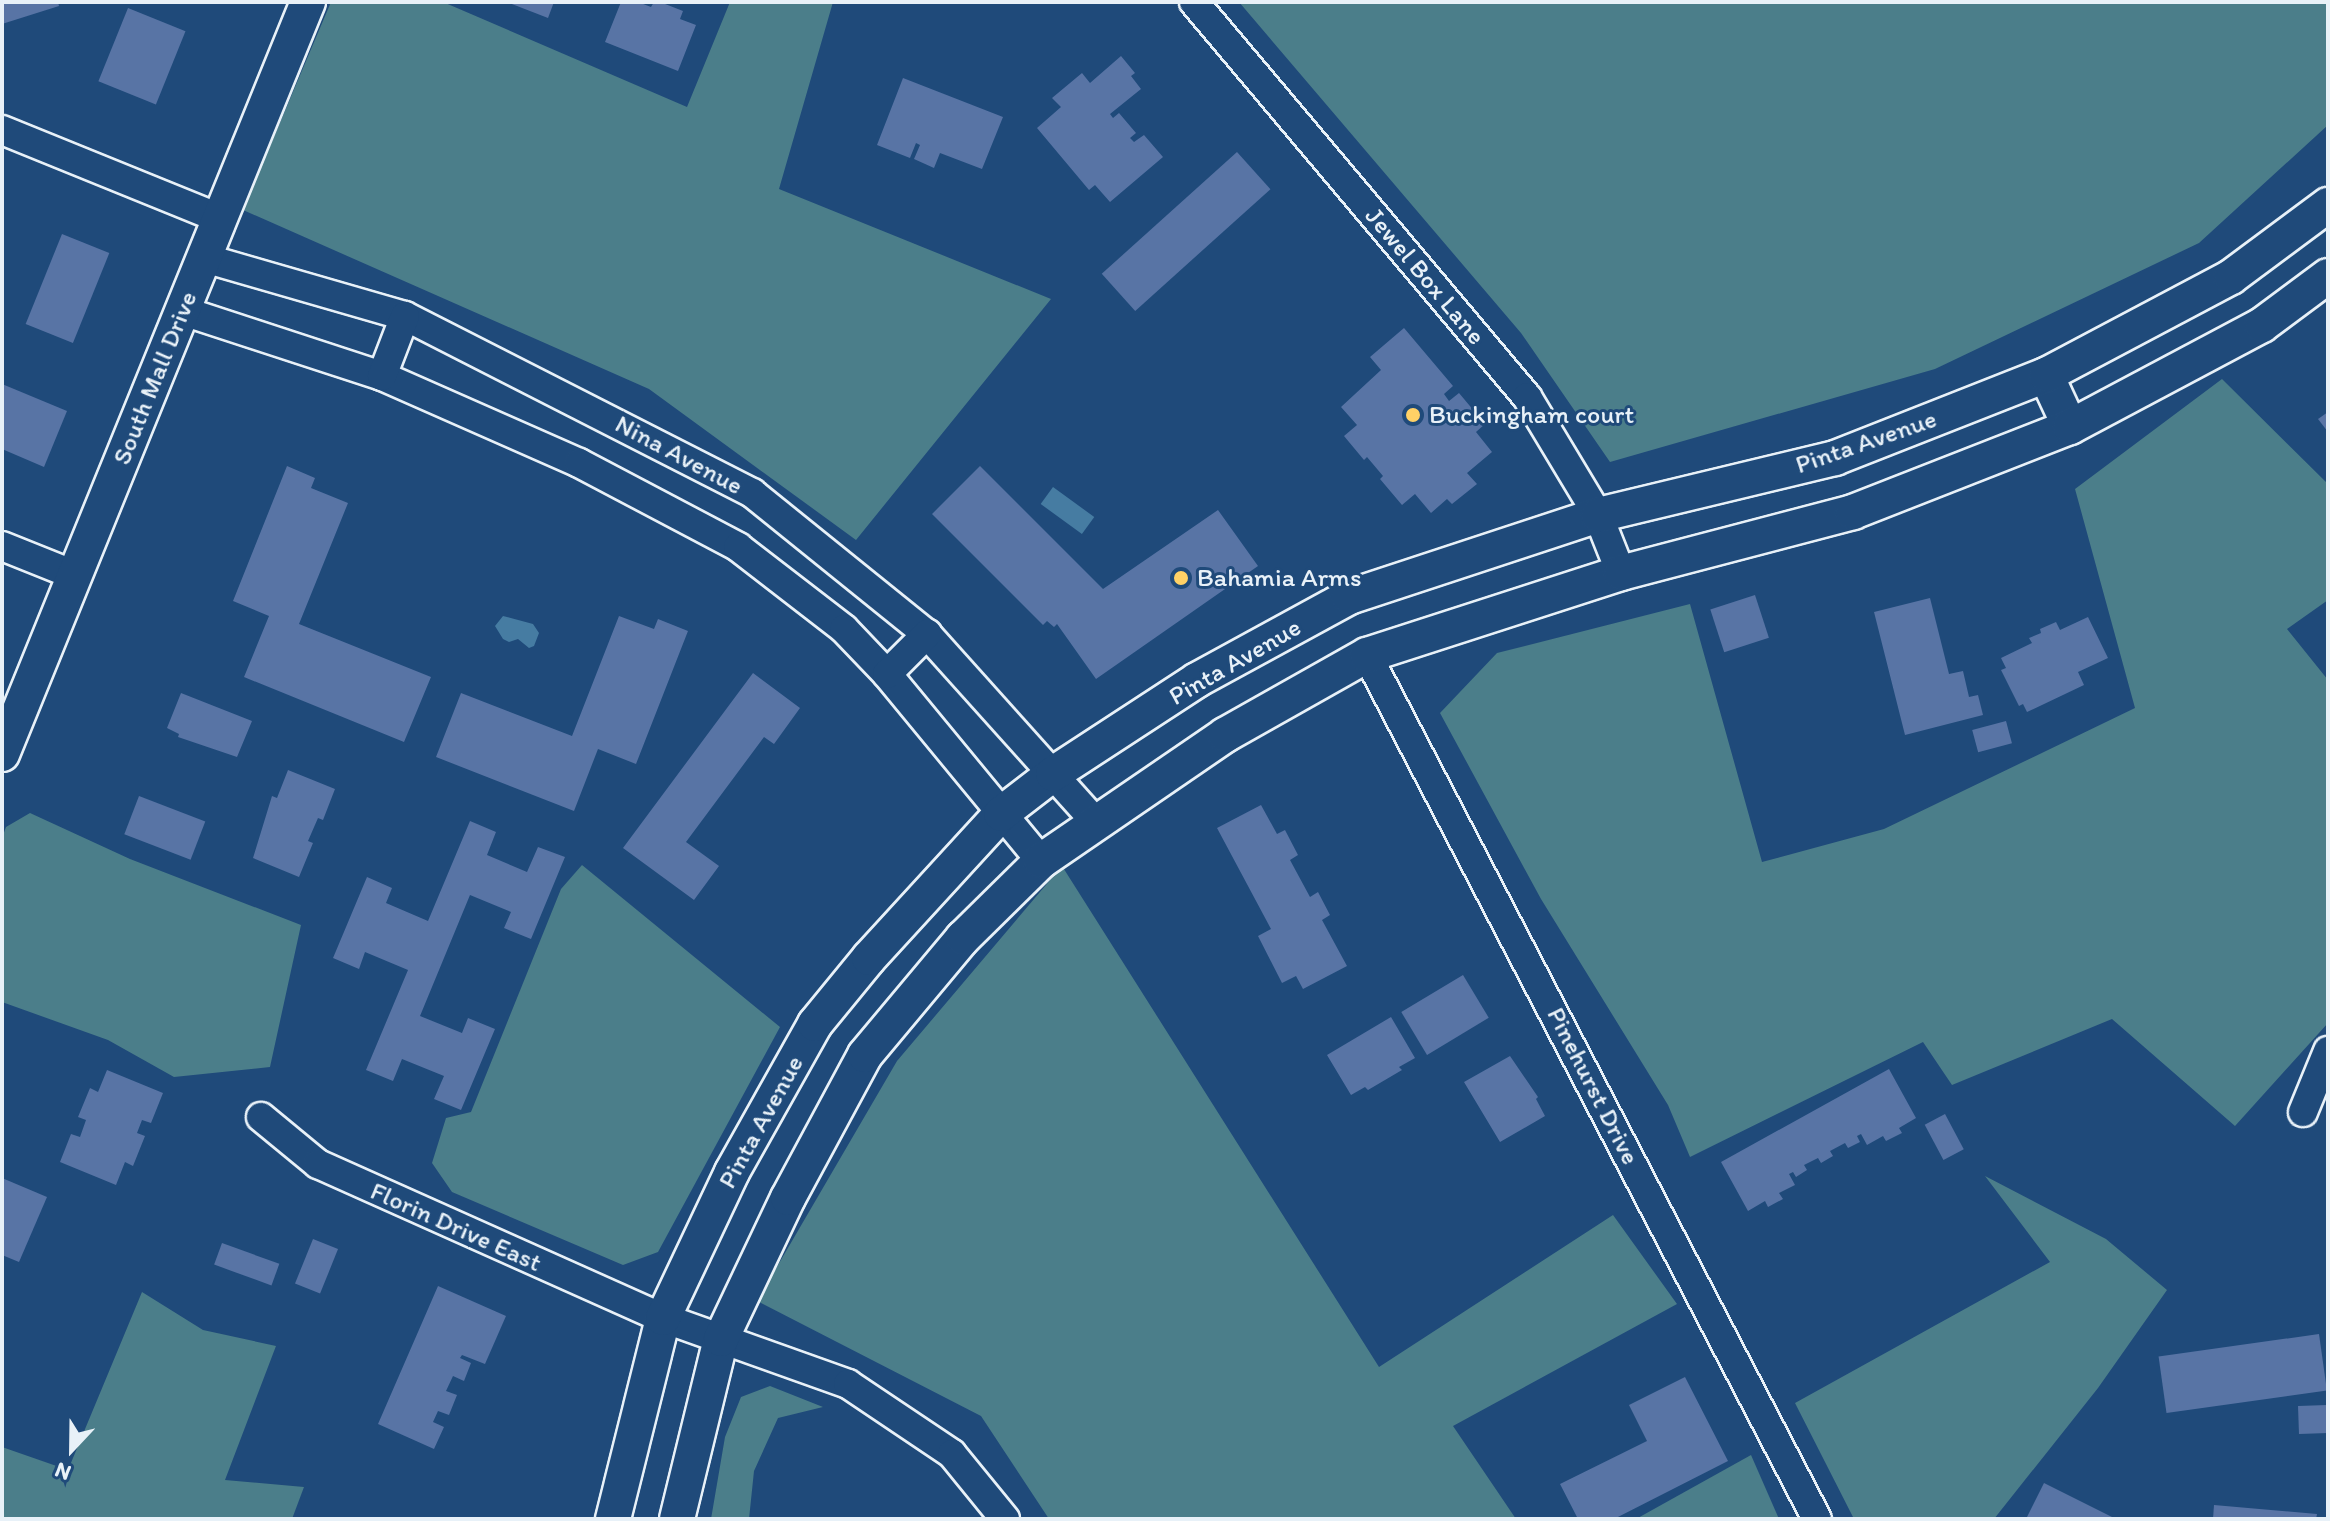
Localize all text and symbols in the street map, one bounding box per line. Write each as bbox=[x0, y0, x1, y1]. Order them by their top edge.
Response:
street label: Jewel Box Lane bbox=[1358, 200, 1492, 352]
street label: South Mall Drive bbox=[106, 287, 204, 469]
place label: Buckingham court bbox=[1429, 399, 1634, 431]
street label: Pinta Avenue bbox=[1792, 404, 1940, 480]
marker: Buckingham court bbox=[1404, 406, 1422, 424]
street label: Nina Avenue bbox=[610, 409, 748, 501]
place label: Bahamia Arms bbox=[1197, 562, 1361, 594]
marker: Bahamia Arms bbox=[1172, 569, 1190, 587]
street label: Pinta Avenue bbox=[1164, 612, 1306, 712]
street label: Pinehurst Drive bbox=[1540, 1002, 1646, 1170]
street label: Pinta Avenue bbox=[712, 1051, 810, 1193]
street label: Florin Drive East bbox=[365, 1175, 547, 1279]
north arrow bbox=[32, 1409, 112, 1489]
text: N bbox=[51, 1456, 75, 1487]

